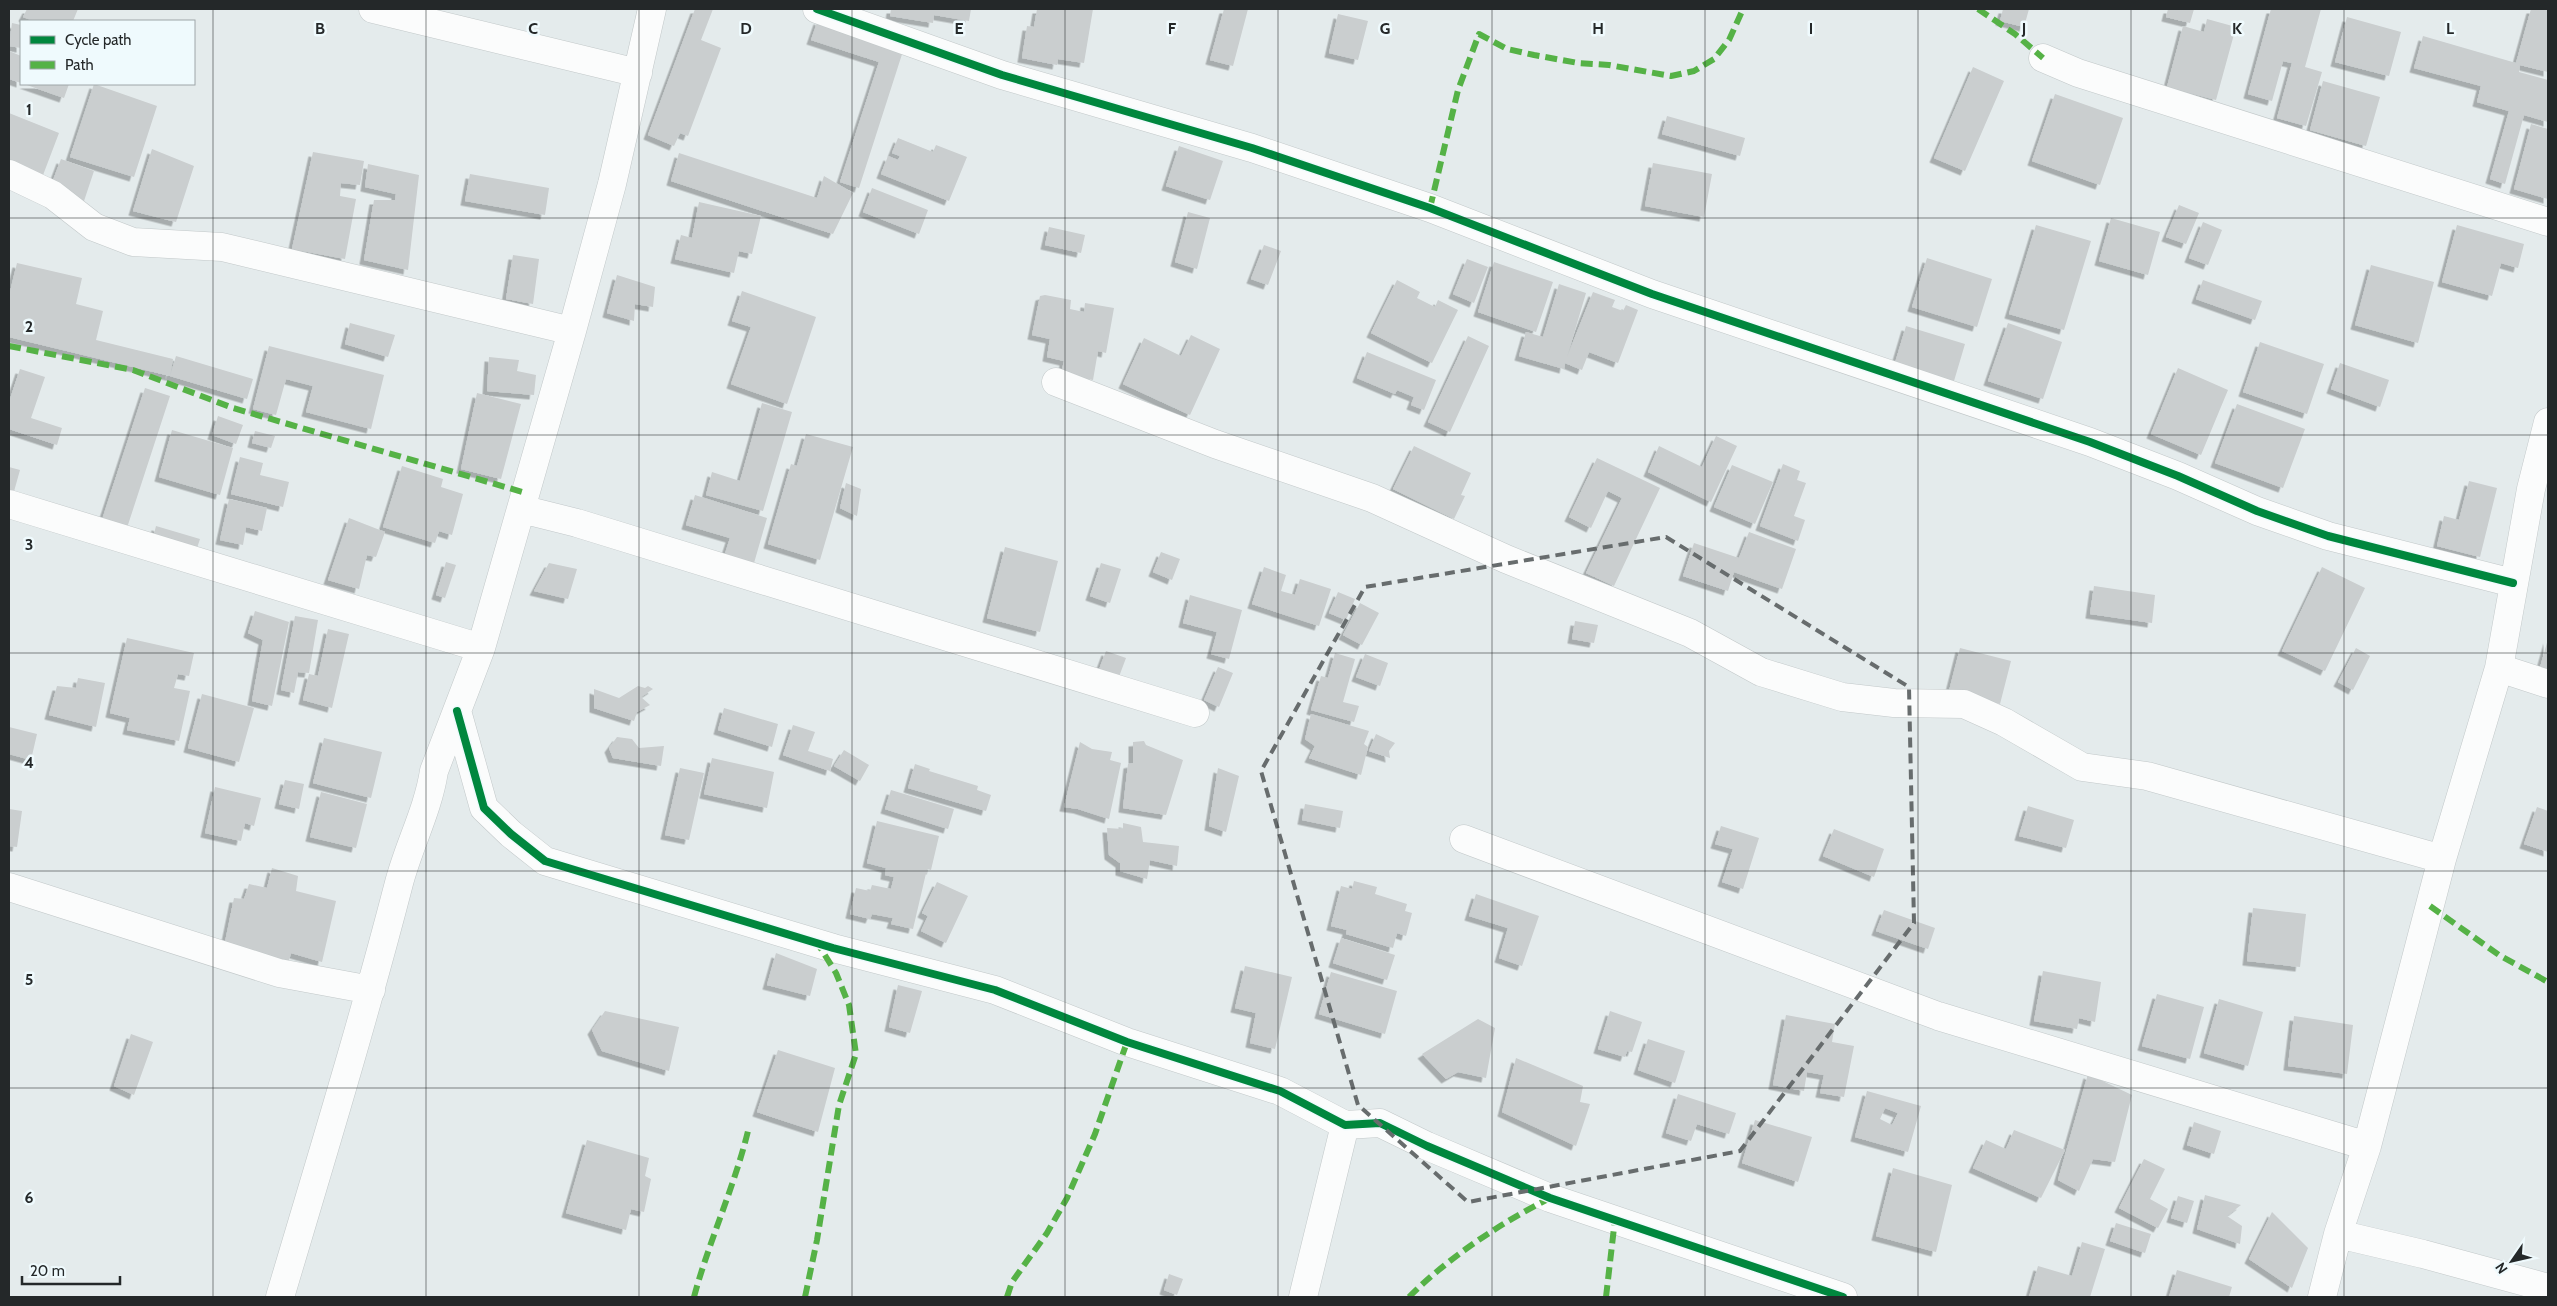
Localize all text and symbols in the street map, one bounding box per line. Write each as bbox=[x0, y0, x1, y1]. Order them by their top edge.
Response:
text: B bbox=[315, 19, 325, 38]
text: C bbox=[528, 19, 538, 38]
text: D bbox=[740, 19, 752, 38]
text: E bbox=[954, 19, 964, 38]
text: F bbox=[1168, 19, 1177, 38]
text: G bbox=[1380, 19, 1390, 38]
text: H bbox=[1592, 19, 1604, 38]
text: I bbox=[1809, 19, 1813, 38]
text: J bbox=[2021, 19, 2026, 38]
text: K bbox=[2232, 19, 2242, 38]
text: L bbox=[2446, 19, 2454, 38]
legend bbox=[20, 20, 195, 85]
text: Cycle path bbox=[65, 31, 131, 49]
text: Path bbox=[65, 56, 94, 74]
text: 1 bbox=[26, 100, 32, 119]
text: 2 bbox=[25, 317, 33, 336]
text: 3 bbox=[25, 535, 33, 554]
text: 4 bbox=[24, 753, 34, 772]
text: 5 bbox=[25, 970, 33, 989]
text: 6 bbox=[25, 1188, 34, 1207]
north arrow bbox=[2487, 1236, 2537, 1286]
scale bar bbox=[22, 1254, 120, 1286]
text: N bbox=[2491, 1259, 2511, 1277]
text: 20 m bbox=[30, 1262, 65, 1280]

